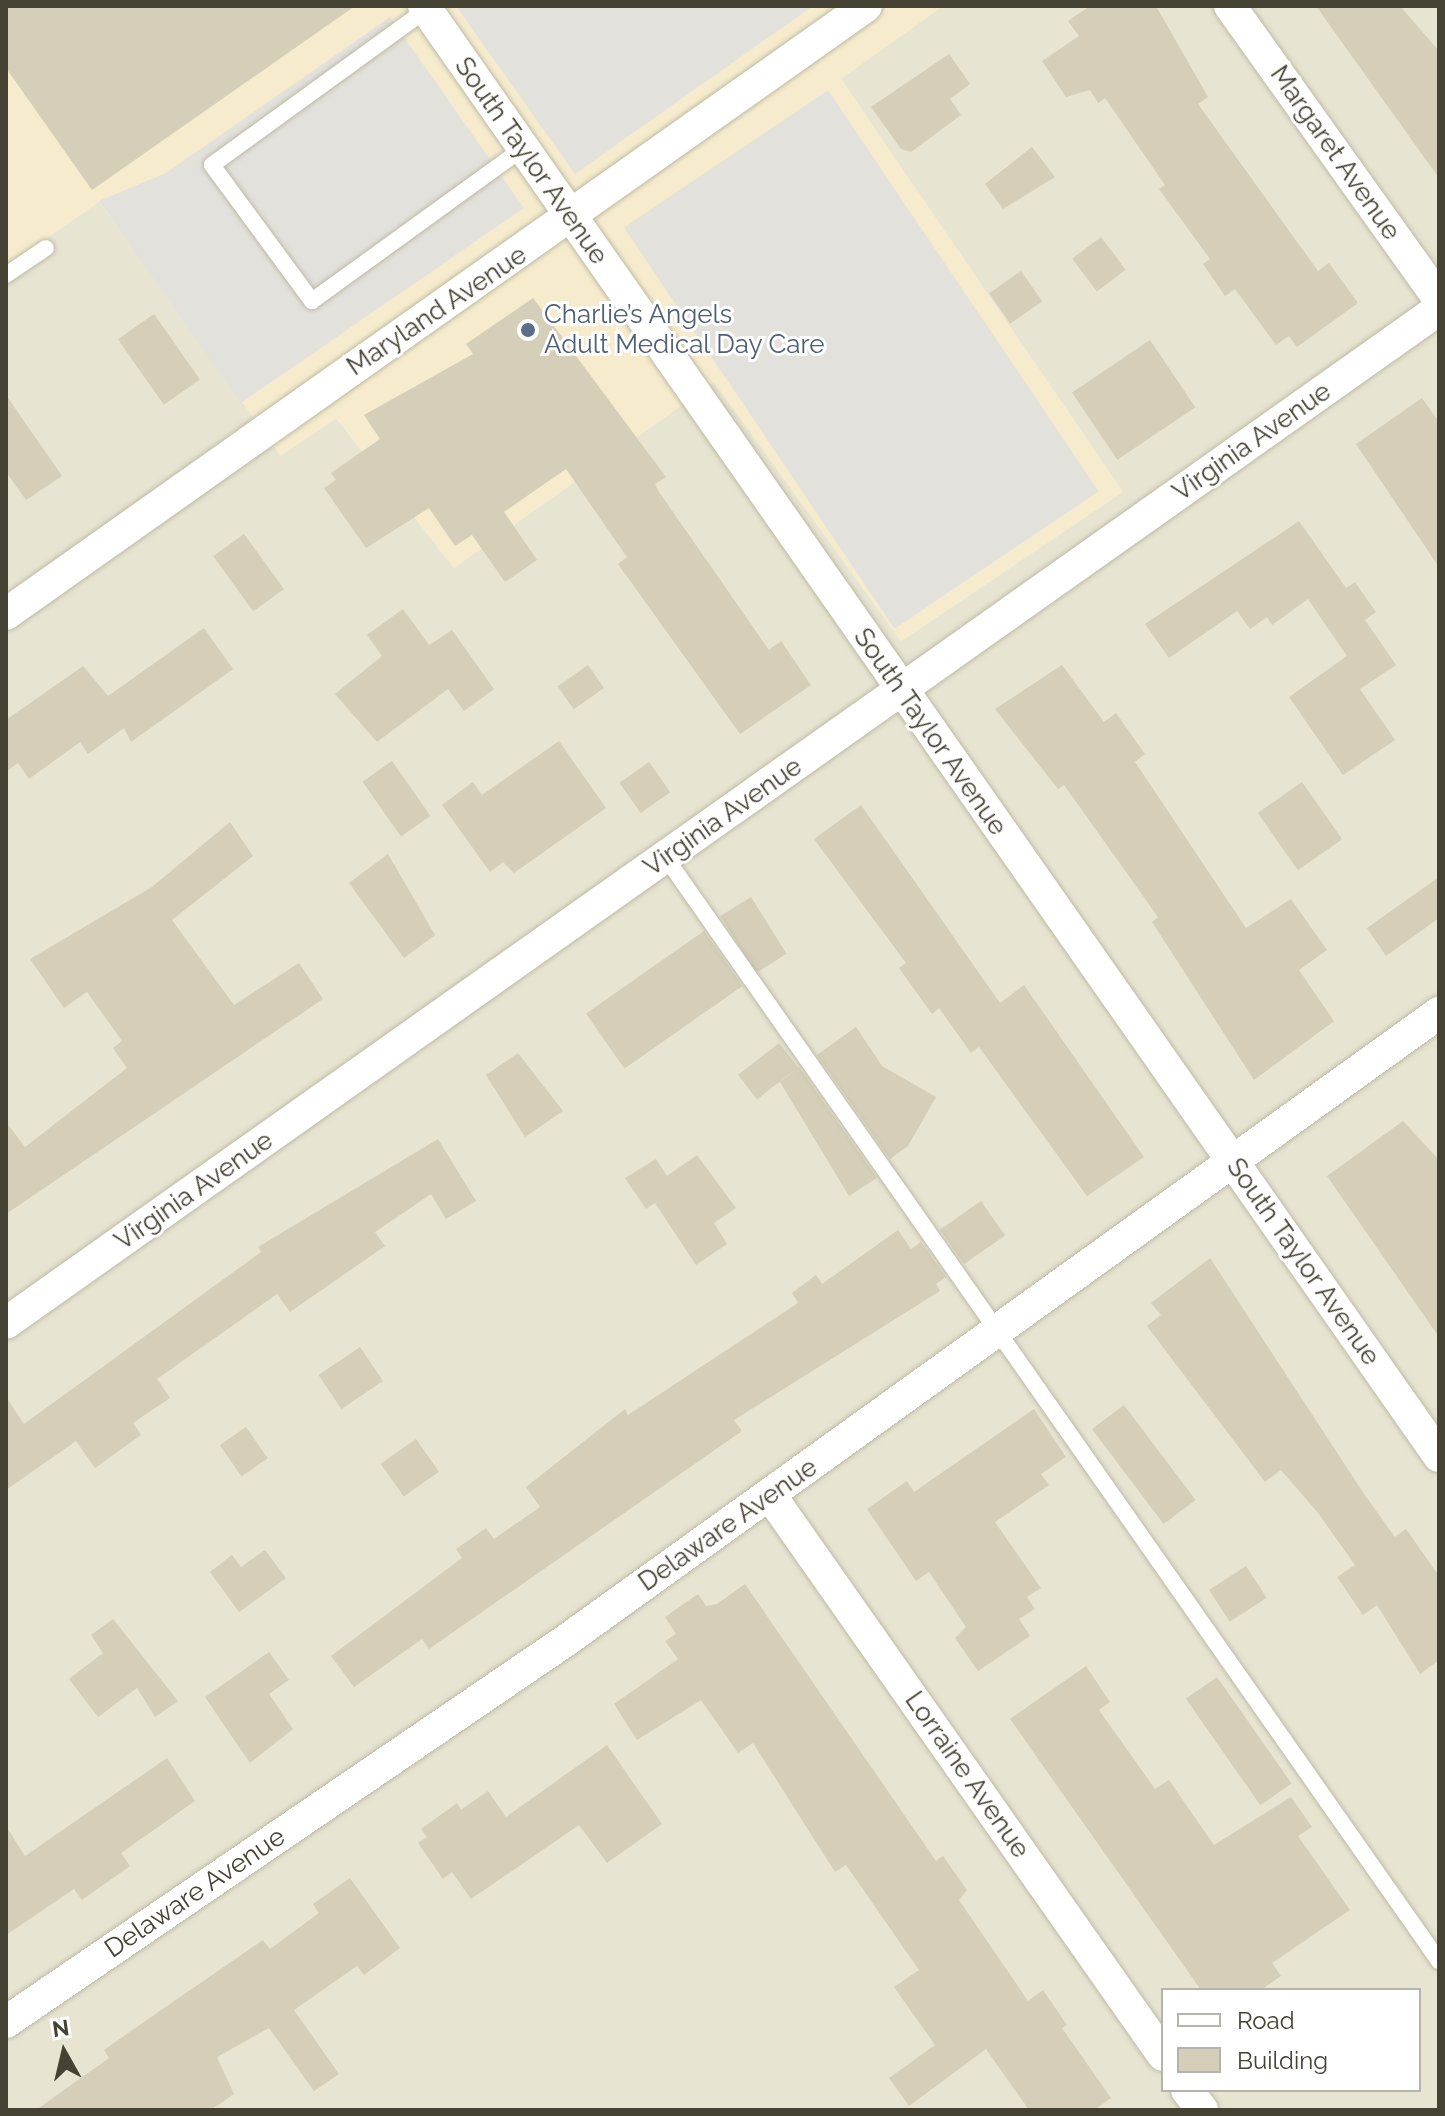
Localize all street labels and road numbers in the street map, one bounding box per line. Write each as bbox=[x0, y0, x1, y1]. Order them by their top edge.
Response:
street label: South Taylor Avenue bbox=[447, 51, 615, 271]
street label: Margaret Avenue bbox=[1263, 60, 1407, 246]
street label: Maryland Avenue bbox=[341, 239, 533, 383]
street label: Virginia Avenue bbox=[1167, 376, 1337, 508]
street label: South Taylor Avenue bbox=[846, 622, 1014, 842]
street label: Virginia Avenue bbox=[638, 751, 808, 883]
street label: Virginia Avenue bbox=[109, 1125, 279, 1257]
street label: South Taylor Avenue bbox=[1219, 1152, 1387, 1372]
street label: Delaware Avenue bbox=[632, 1452, 824, 1598]
street label: Lorraine Avenue bbox=[898, 1686, 1036, 1864]
street label: Delaware Avenue bbox=[99, 1821, 291, 1965]

